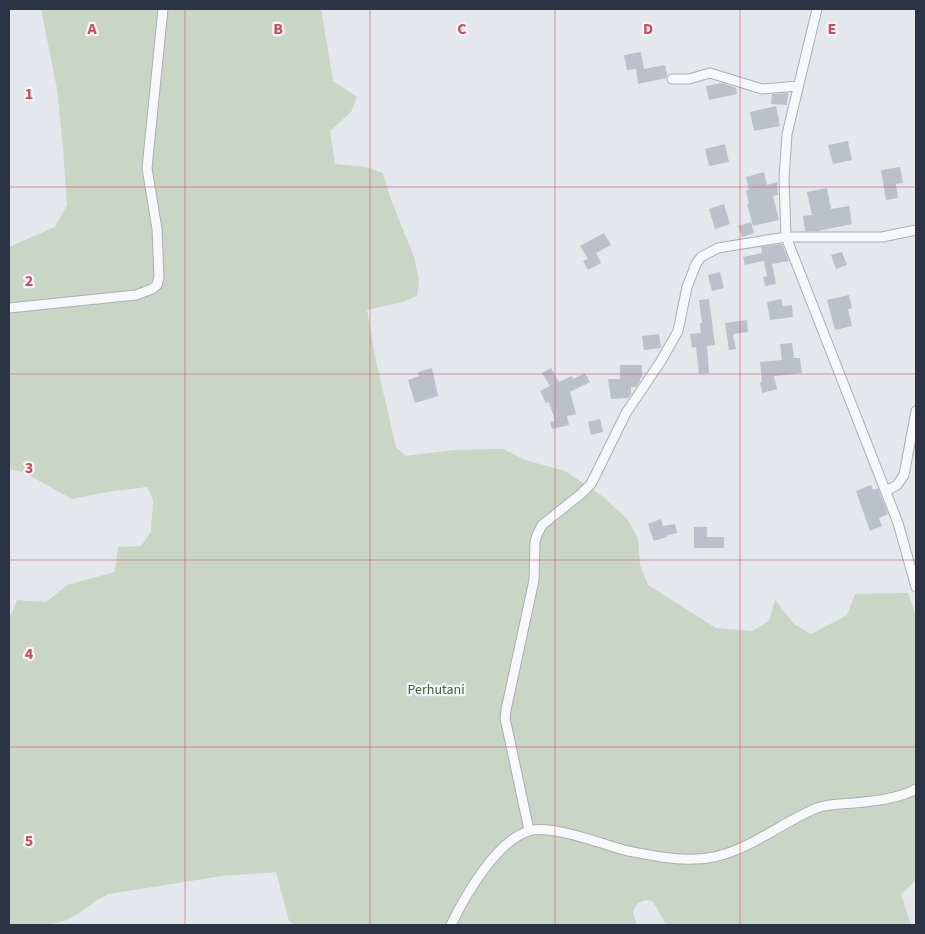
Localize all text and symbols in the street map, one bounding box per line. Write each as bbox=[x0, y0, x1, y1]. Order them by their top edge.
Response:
text: A bbox=[86, 18, 97, 40]
text: B bbox=[273, 18, 283, 40]
text: C bbox=[457, 18, 467, 40]
text: D bbox=[643, 18, 653, 40]
text: E bbox=[828, 18, 836, 40]
text: 1 bbox=[25, 83, 33, 105]
text: 2 bbox=[25, 270, 33, 292]
text: 3 bbox=[25, 457, 33, 479]
text: 4 bbox=[25, 643, 34, 665]
park label: Perhutani bbox=[407, 680, 465, 700]
text: 5 bbox=[25, 830, 33, 852]

